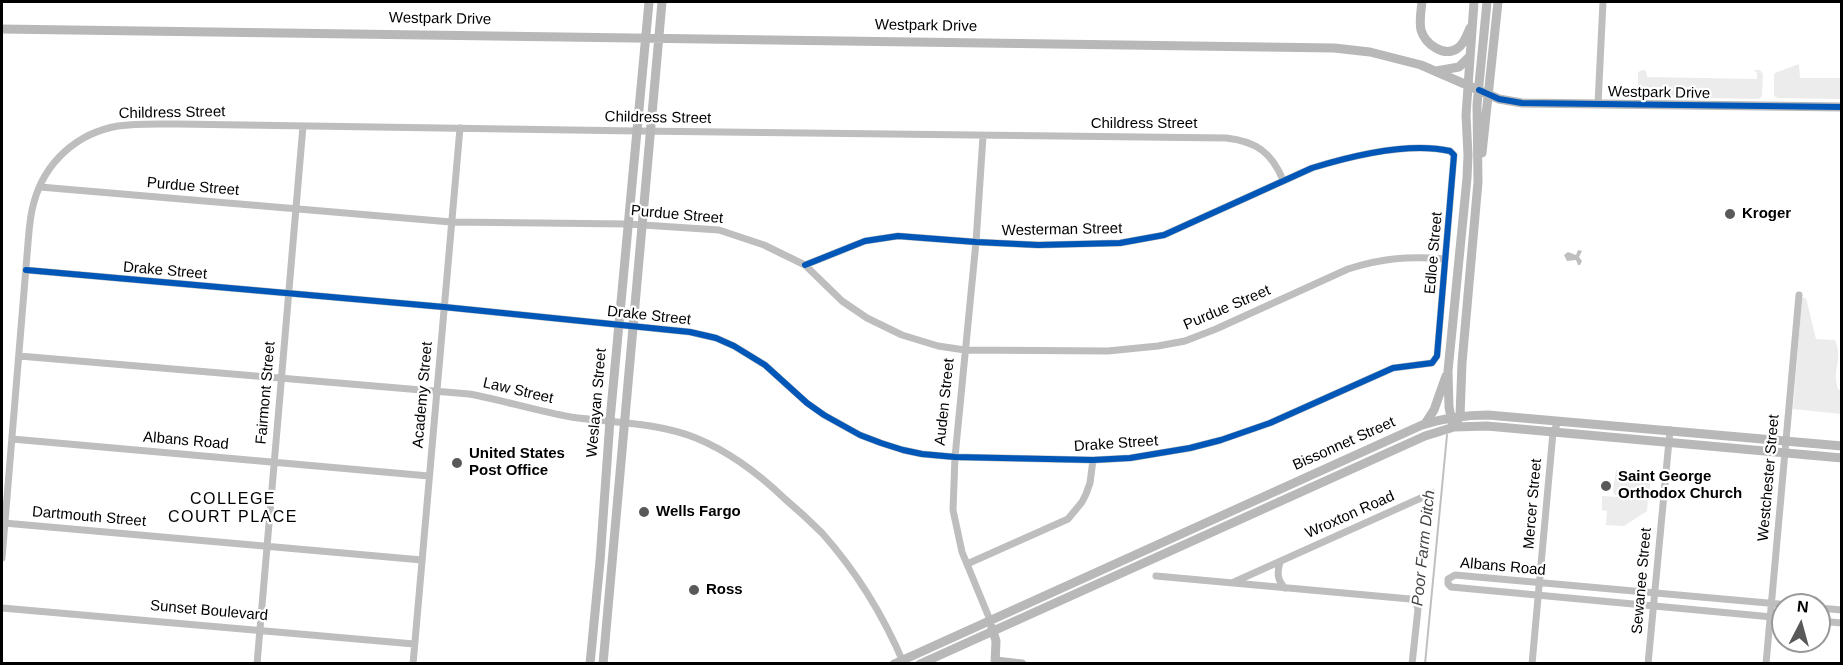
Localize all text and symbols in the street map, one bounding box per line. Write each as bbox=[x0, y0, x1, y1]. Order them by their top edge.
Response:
street label: Westpark Drive bbox=[389, 9, 491, 29]
street label: Westpark Drive bbox=[875, 16, 977, 36]
street label: Westpark Drive bbox=[1608, 83, 1710, 103]
street label: Childress Street bbox=[118, 103, 226, 123]
street label: Childress Street bbox=[604, 108, 712, 128]
street label: Childress Street bbox=[1091, 115, 1197, 133]
street label: Purdue Street bbox=[146, 174, 240, 200]
street label: Purdue Street bbox=[630, 202, 724, 228]
place label: Kroger bbox=[1742, 205, 1791, 223]
marker: Kroger bbox=[1723, 207, 1737, 221]
street label: Edloe Street bbox=[1421, 211, 1447, 295]
street label: Westerman Street bbox=[1002, 220, 1122, 240]
street label: Drake Street bbox=[122, 258, 208, 284]
street label: Purdue Street bbox=[1181, 282, 1273, 334]
street label: Drake Street bbox=[606, 303, 692, 329]
street label: Fairmont Street bbox=[253, 341, 279, 445]
street label: Academy Street bbox=[409, 341, 437, 449]
street label: Weslayan Street bbox=[583, 348, 611, 458]
street label: Auden Street bbox=[931, 358, 959, 446]
street label: Law Street bbox=[481, 374, 555, 408]
street label: Bissonnet Street bbox=[1290, 413, 1398, 475]
street label: Westchester Street bbox=[1754, 414, 1784, 542]
street label: Albans Road bbox=[142, 428, 230, 454]
street label: Drake Street bbox=[1073, 432, 1159, 456]
place label: United States Post Office bbox=[469, 445, 565, 480]
marker: United States Post Office bbox=[450, 456, 464, 470]
street label: Mercer Street bbox=[1520, 458, 1546, 550]
place label: Saint George Orthodox Church bbox=[1618, 468, 1742, 503]
marker: Saint George Orthodox Church bbox=[1599, 479, 1613, 493]
street label: Wroxton Road bbox=[1303, 487, 1397, 543]
water label: Poor Farm Ditch bbox=[1408, 489, 1440, 607]
district label: COLLEGE COURT PLACE bbox=[168, 490, 298, 528]
street label: Dartmouth Street bbox=[31, 503, 147, 531]
place label: Wells Fargo bbox=[656, 503, 741, 521]
marker: Wells Fargo bbox=[637, 505, 651, 519]
street label: Sewanee Street bbox=[1628, 527, 1656, 635]
street label: Albans Road bbox=[1459, 554, 1547, 580]
place label: Ross bbox=[706, 581, 743, 599]
marker: Ross bbox=[687, 583, 701, 597]
north arrow bbox=[1771, 593, 1831, 653]
street label: Sunset Boulevard bbox=[149, 597, 269, 625]
text: N bbox=[1796, 598, 1809, 616]

